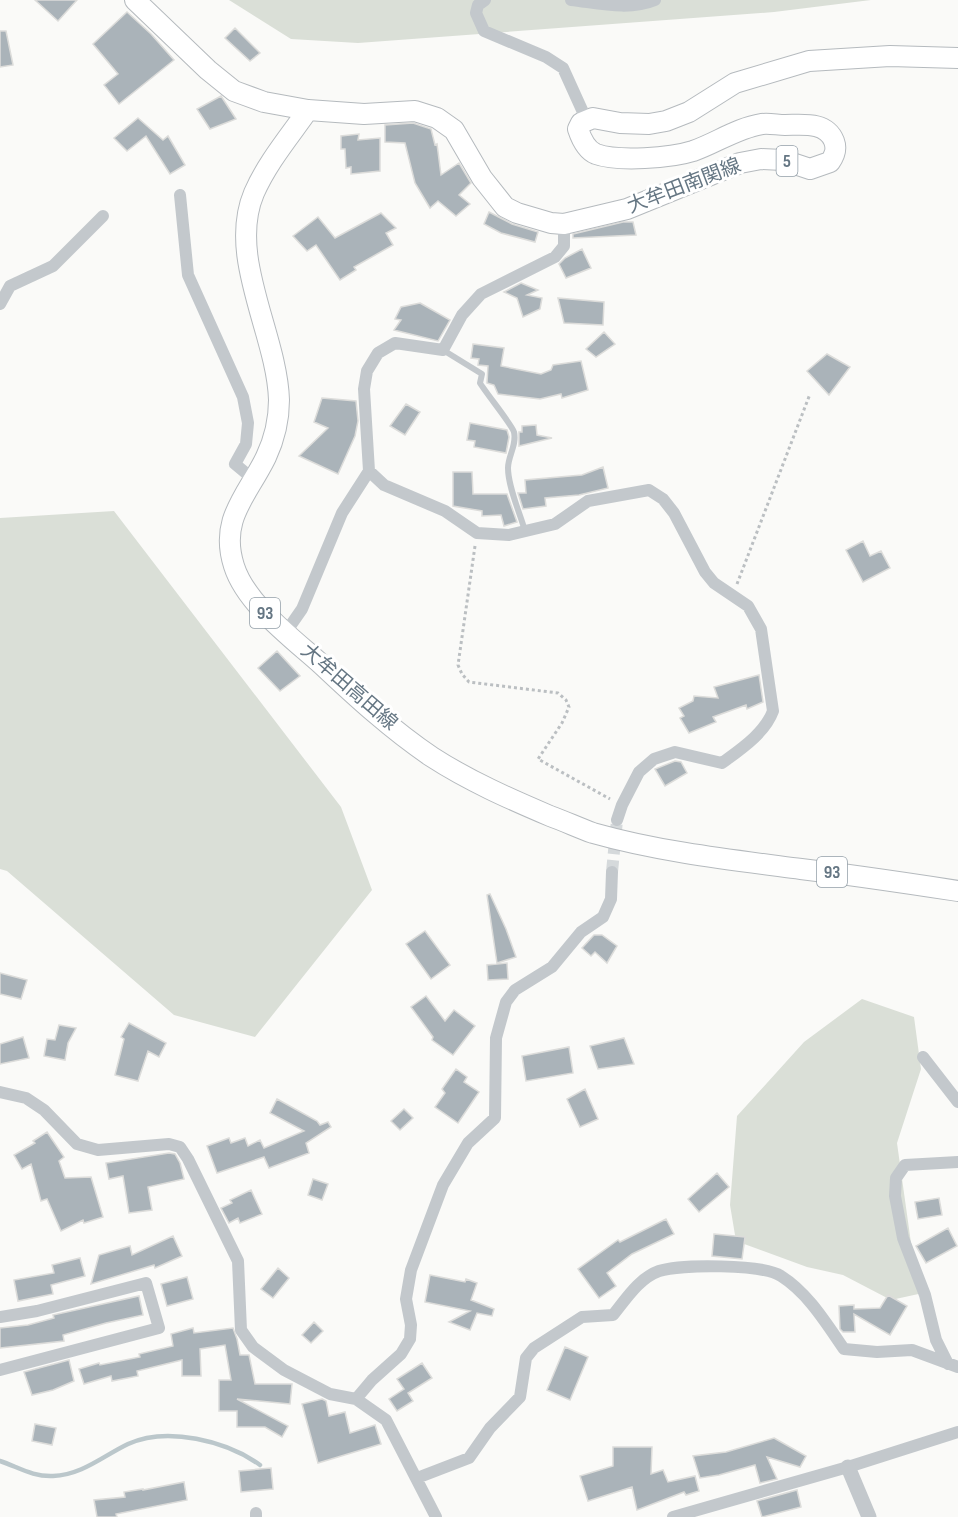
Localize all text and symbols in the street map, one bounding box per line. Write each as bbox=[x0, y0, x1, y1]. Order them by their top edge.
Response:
road number: 5 bbox=[776, 146, 798, 176]
street label: 大牟田南関線 bbox=[624, 153, 744, 219]
road number: 93 bbox=[250, 598, 280, 628]
street label: 大牟田高田線 bbox=[296, 639, 402, 735]
road number: 93 bbox=[817, 857, 847, 887]

